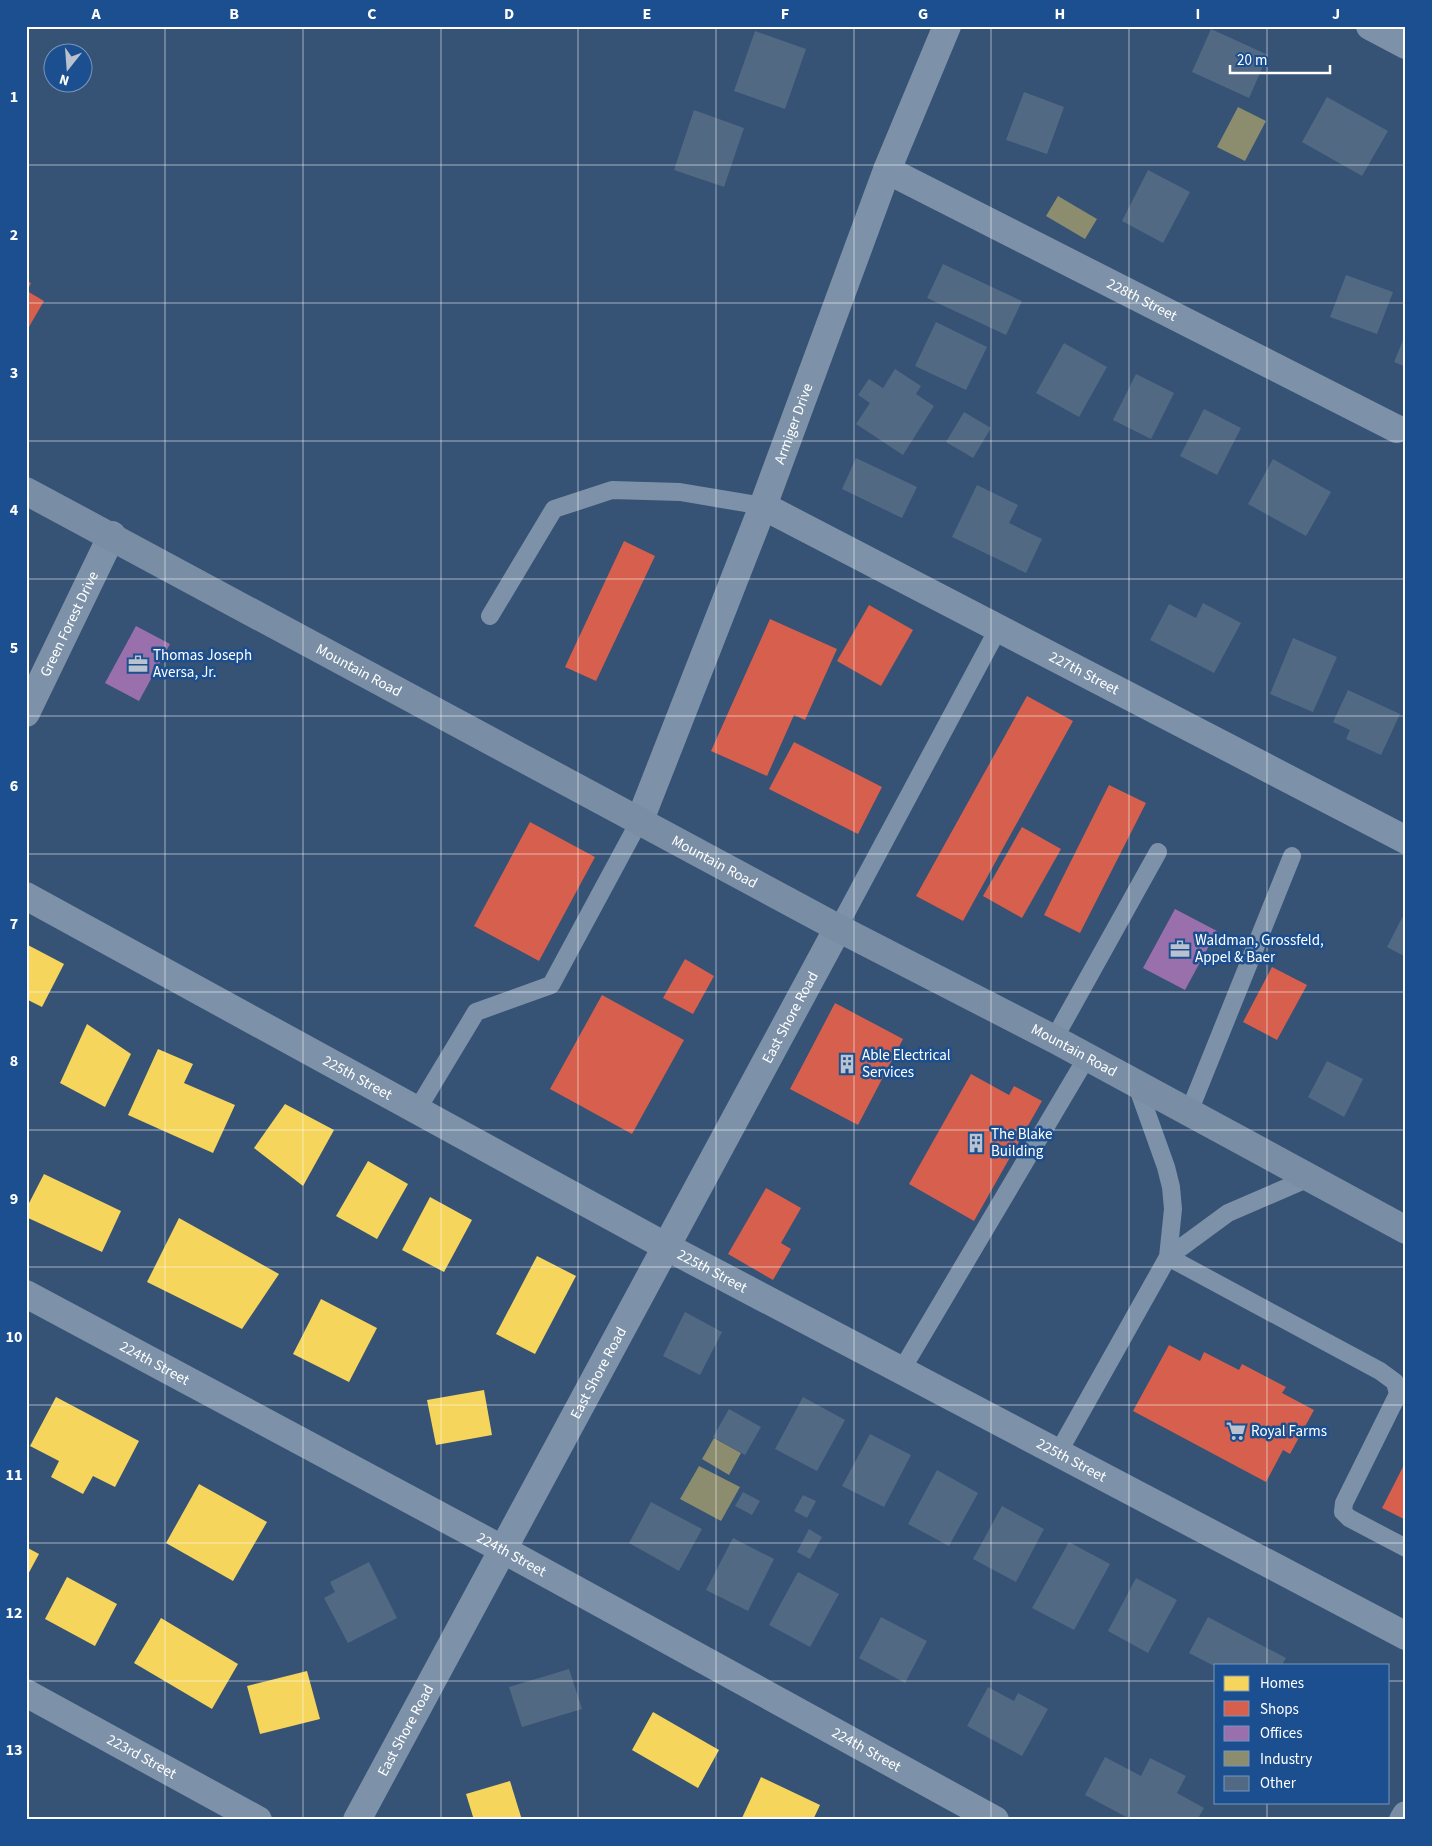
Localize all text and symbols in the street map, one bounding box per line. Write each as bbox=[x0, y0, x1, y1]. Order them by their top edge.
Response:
text: A bbox=[90, 3, 101, 25]
text: B bbox=[229, 3, 239, 25]
text: C bbox=[367, 3, 377, 25]
text: D bbox=[504, 3, 514, 25]
text: E bbox=[643, 3, 651, 25]
text: F bbox=[781, 3, 789, 25]
text: G bbox=[918, 3, 928, 25]
text: H bbox=[1055, 3, 1065, 25]
text: I bbox=[1196, 3, 1200, 25]
text: J bbox=[1332, 3, 1340, 25]
north arrow bbox=[42, 42, 92, 92]
scale bar bbox=[1230, 42, 1330, 74]
text: 20 m bbox=[1237, 50, 1267, 71]
text: N bbox=[57, 69, 72, 90]
text: 1 bbox=[10, 86, 18, 108]
text: 2 bbox=[10, 224, 18, 246]
street label: 228th Street bbox=[1103, 273, 1181, 326]
text: 3 bbox=[10, 362, 18, 384]
street label: Armiger Drive bbox=[769, 380, 818, 467]
text: 4 bbox=[10, 499, 19, 521]
street label: Green Forest Drive bbox=[35, 568, 104, 680]
text: 5 bbox=[10, 637, 18, 659]
street label: Mountain Road bbox=[312, 638, 406, 702]
place label: Thomas Joseph Aversa, Jr. bbox=[153, 645, 252, 683]
street label: 227th Street bbox=[1046, 646, 1123, 700]
office icon: Thomas Joseph Aversa, Jr. bbox=[127, 653, 149, 675]
text: 6 bbox=[10, 775, 18, 797]
street label: Mountain Road bbox=[668, 830, 761, 893]
text: 7 bbox=[10, 913, 18, 935]
place label: Waldman, Grossfeld, Appel & Baer bbox=[1195, 930, 1324, 968]
office icon: Waldman, Grossfeld, Appel & Baer bbox=[1169, 938, 1191, 960]
street label: East Shore Road bbox=[756, 968, 823, 1067]
street label: Mountain Road bbox=[1027, 1018, 1121, 1082]
place label: Able Electrical Services bbox=[862, 1045, 951, 1083]
text: 8 bbox=[10, 1050, 18, 1072]
street label: 225th Street bbox=[319, 1050, 396, 1105]
building icon: Able Electrical Services bbox=[836, 1053, 858, 1075]
place label: The Blake Building bbox=[991, 1124, 1052, 1162]
building icon: The Blake Building bbox=[965, 1132, 987, 1154]
text: 9 bbox=[10, 1188, 18, 1210]
street label: 225th Street bbox=[674, 1244, 751, 1298]
street label: East Shore Road bbox=[565, 1323, 631, 1423]
text: 10 bbox=[6, 1326, 22, 1348]
street label: 224th Street bbox=[116, 1336, 193, 1390]
supermarket icon: Royal Farms bbox=[1225, 1420, 1247, 1442]
place label: Royal Farms bbox=[1251, 1421, 1327, 1442]
street label: 225th Street bbox=[1033, 1433, 1110, 1487]
text: 11 bbox=[6, 1464, 22, 1486]
street label: 224th Street bbox=[473, 1527, 550, 1582]
text: 12 bbox=[6, 1602, 22, 1624]
legend bbox=[1214, 1664, 1390, 1804]
text: Homes bbox=[1260, 1673, 1304, 1694]
street label: East Shore Road bbox=[372, 1681, 439, 1780]
text: Shops bbox=[1260, 1699, 1299, 1720]
street label: 224th Street bbox=[828, 1722, 905, 1777]
text: Offices bbox=[1260, 1723, 1303, 1744]
street label: 223rd Street bbox=[103, 1729, 180, 1784]
text: 13 bbox=[6, 1739, 22, 1761]
text: Industry bbox=[1260, 1749, 1312, 1770]
text: Other bbox=[1260, 1773, 1297, 1794]

